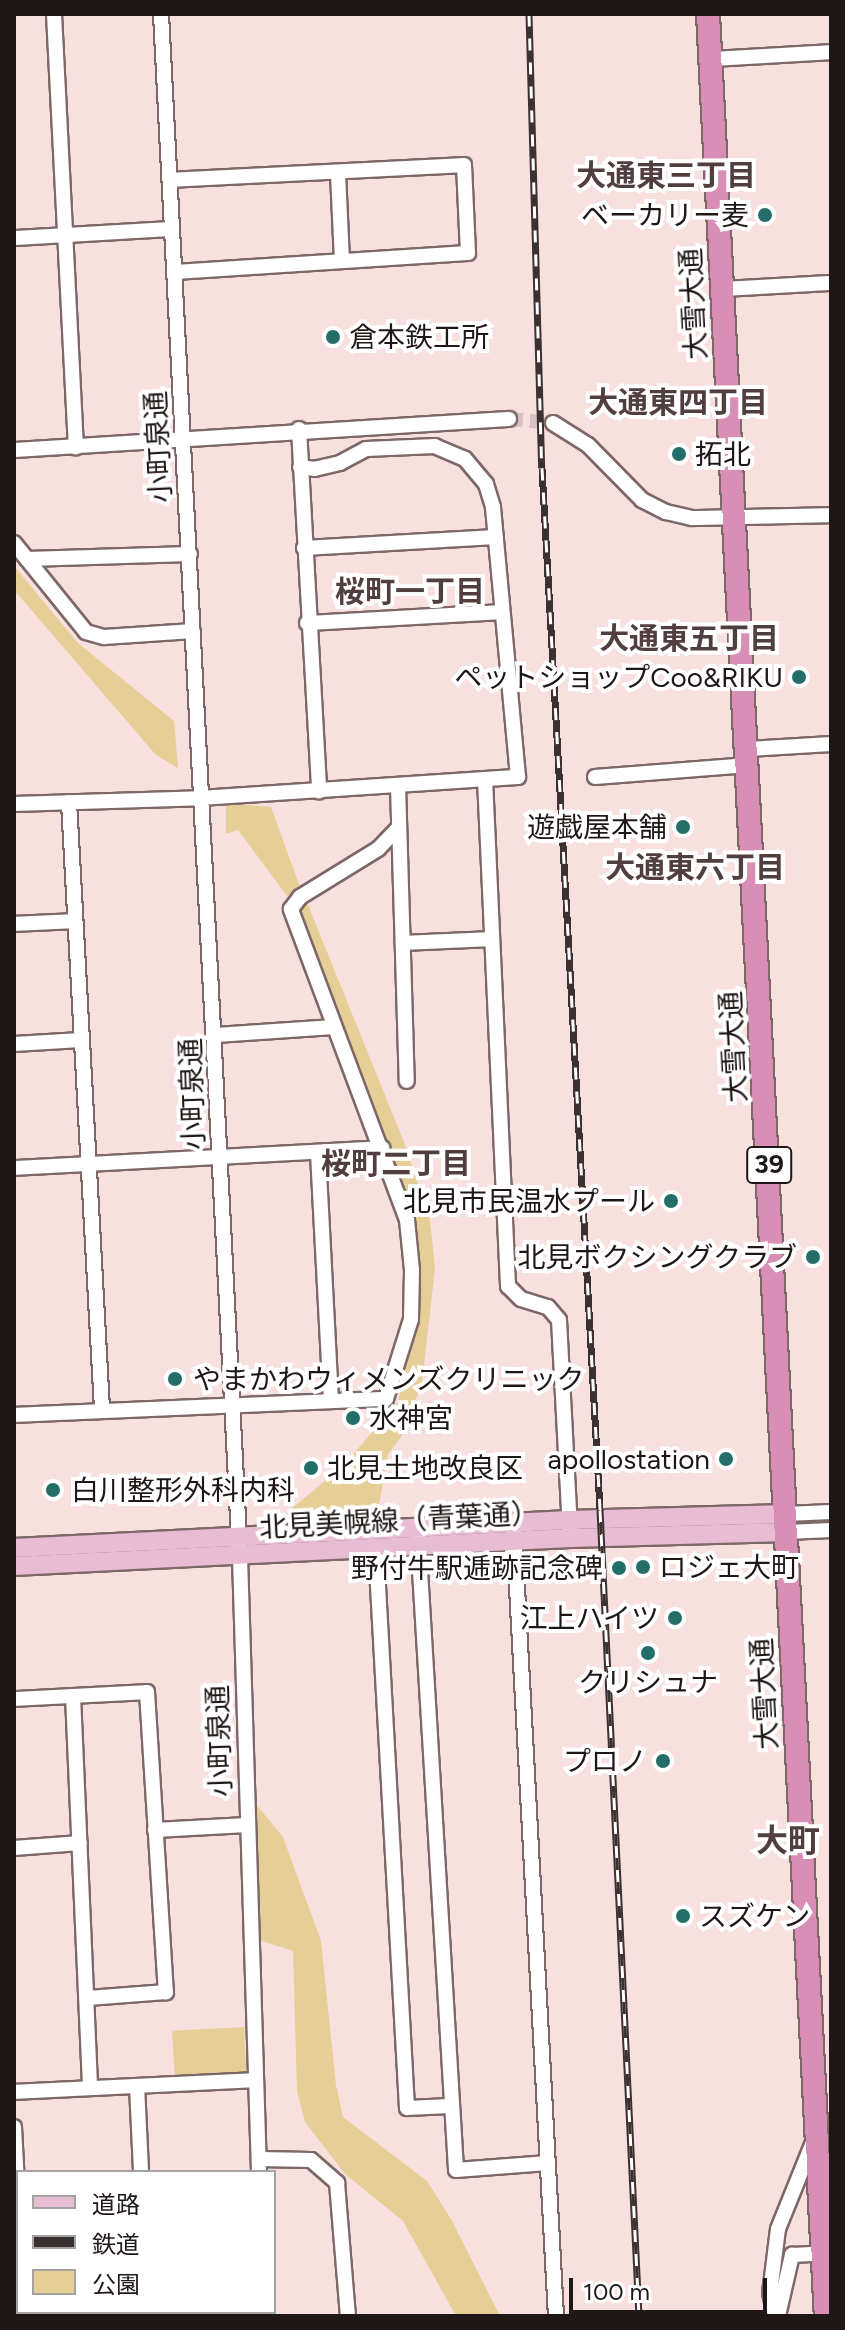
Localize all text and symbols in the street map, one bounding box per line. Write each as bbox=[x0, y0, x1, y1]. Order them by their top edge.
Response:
district label: 大通東三丁目 bbox=[576, 158, 756, 194]
place label: ベーカリー麦 bbox=[581, 198, 749, 232]
marker: ベーカリー麦 bbox=[756, 206, 774, 224]
street label: 大雪大通 bbox=[673, 247, 713, 361]
place label: 倉本鉄工所 bbox=[349, 320, 489, 354]
marker: 倉本鉄工所 bbox=[324, 328, 342, 346]
district label: 大通東四丁目 bbox=[588, 385, 768, 421]
street label: 小町泉通 bbox=[138, 390, 178, 504]
place label: 拓北 bbox=[695, 437, 751, 471]
marker: 拓北 bbox=[670, 445, 688, 463]
district label: 桜町一丁目 bbox=[335, 574, 485, 610]
district label: 大通東五丁目 bbox=[599, 621, 779, 657]
place label: ペットショップCoo&RIKU bbox=[454, 660, 783, 694]
marker: ペットショップCoo&RIKU bbox=[790, 668, 808, 686]
place label: 遊戯屋本舗 bbox=[527, 810, 667, 844]
marker: 遊戯屋本舗 bbox=[674, 818, 692, 836]
district label: 大通東六丁目 bbox=[605, 850, 785, 886]
street label: 大雪大通 bbox=[713, 990, 753, 1104]
street label: 小町泉通 bbox=[173, 1037, 211, 1151]
road number: 39 bbox=[745, 1143, 793, 1187]
district label: 桜町二丁目 bbox=[321, 1146, 471, 1182]
place label: 北見市民温水プール bbox=[403, 1184, 655, 1218]
marker: 北見市民温水プール bbox=[662, 1192, 680, 1210]
place label: 北見ボクシングクラブ bbox=[517, 1240, 797, 1274]
marker: 北見ボクシングクラブ bbox=[804, 1248, 822, 1266]
place label: やまかわウィメンズクリニック bbox=[193, 1362, 585, 1396]
marker: やまかわウィメンズクリニック bbox=[164, 1368, 186, 1390]
place label: 水神宮 bbox=[369, 1401, 453, 1435]
marker: 水神宮 bbox=[344, 1409, 362, 1427]
place label: apollostation bbox=[548, 1442, 710, 1476]
marker: apollostation bbox=[717, 1450, 735, 1468]
place label: 北見土地改良区 bbox=[327, 1451, 523, 1485]
marker: 北見土地改良区 bbox=[302, 1459, 320, 1477]
place label: 白川整形外科内科 bbox=[71, 1473, 295, 1507]
marker: 白川整形外科内科 bbox=[42, 1479, 64, 1501]
street label: 北見美幌線（青葉通） bbox=[258, 1496, 540, 1544]
place label: ロジェ大町 bbox=[659, 1550, 799, 1584]
place label: 野付牛駅逓跡記念碑 bbox=[351, 1551, 603, 1585]
marker: ロジェ大町 bbox=[634, 1558, 652, 1576]
marker: 野付牛駅逓跡記念碑 bbox=[610, 1559, 628, 1577]
place label: 江上ハイツ bbox=[519, 1601, 659, 1635]
marker: 江上ハイツ bbox=[666, 1609, 684, 1627]
street label: 大雪大通 bbox=[744, 1637, 784, 1751]
marker: クリシュナ bbox=[639, 1644, 657, 1662]
place label: クリシュナ bbox=[578, 1665, 718, 1699]
street label: 小町泉通 bbox=[200, 1684, 238, 1798]
place label: プロノ bbox=[563, 1744, 647, 1778]
marker: プロノ bbox=[654, 1752, 672, 1770]
district label: 大町 bbox=[756, 1822, 820, 1860]
place label: スズケン bbox=[699, 1899, 811, 1933]
marker: スズケン bbox=[674, 1907, 692, 1925]
legend bbox=[16, 2170, 276, 2314]
text: 道路 bbox=[92, 2190, 140, 2219]
text: 鉄道 bbox=[92, 2230, 140, 2259]
scale bar bbox=[573, 2262, 771, 2312]
text: 公園 bbox=[92, 2270, 140, 2299]
text: 100 m bbox=[583, 2277, 650, 2306]

